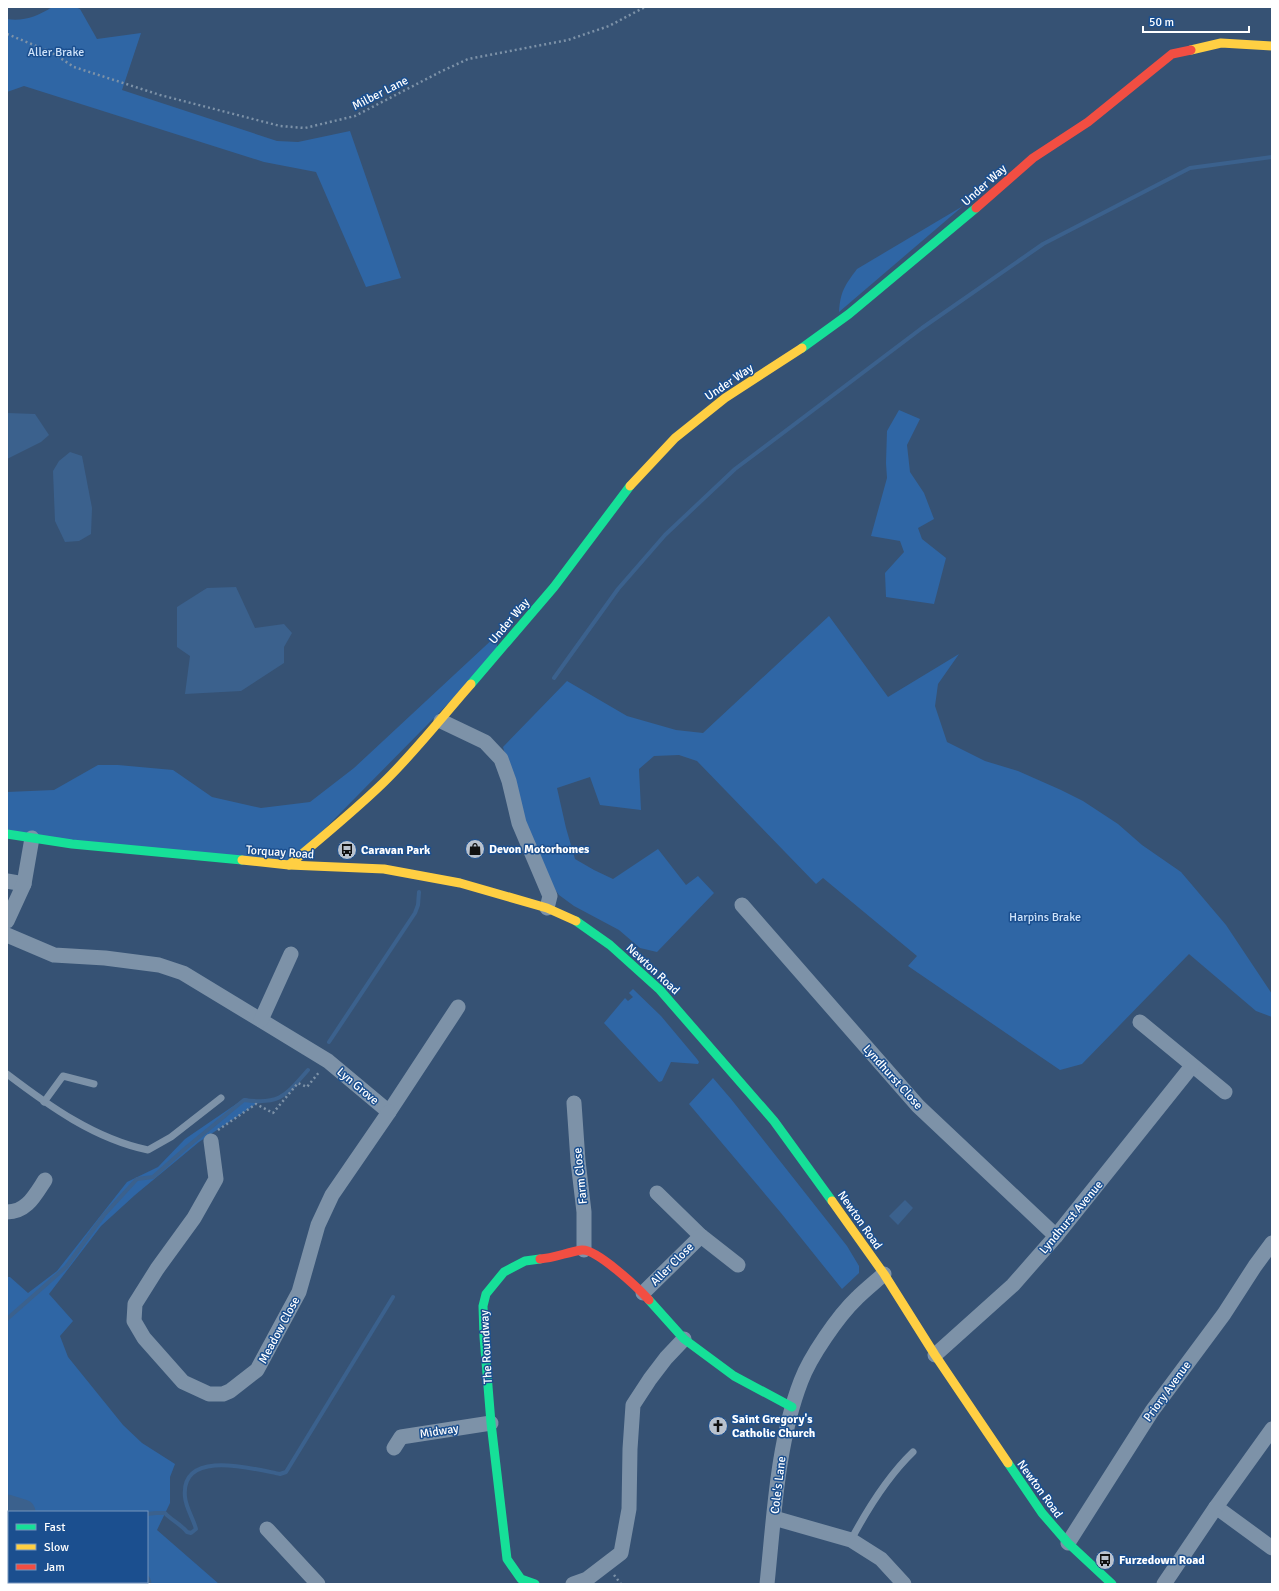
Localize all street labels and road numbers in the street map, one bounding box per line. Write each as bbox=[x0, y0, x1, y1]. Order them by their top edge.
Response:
street label: Milber Lane bbox=[350, 73, 411, 114]
street label: Under Way bbox=[959, 161, 1010, 209]
street label: Under Way bbox=[702, 361, 757, 404]
street label: Under Way bbox=[486, 595, 533, 647]
street label: Torquay Road bbox=[245, 843, 315, 862]
street label: Newton Road bbox=[623, 941, 683, 998]
street label: Lyndhurst Close bbox=[860, 1042, 926, 1113]
street label: Lyn Grove bbox=[334, 1065, 382, 1108]
street label: Farm Close bbox=[570, 1147, 591, 1205]
street label: Lyndhurst Avenue bbox=[1036, 1178, 1106, 1257]
street label: Newton Road bbox=[834, 1188, 885, 1252]
street label: Aller Close bbox=[648, 1240, 697, 1289]
street label: Meadow Close bbox=[256, 1294, 303, 1366]
street label: The Roundway bbox=[477, 1309, 496, 1384]
street label: Priory Avenue bbox=[1140, 1358, 1194, 1425]
street label: Midway bbox=[418, 1421, 460, 1442]
street label: Cole's Lane bbox=[768, 1455, 789, 1515]
street label: Newton Road bbox=[1014, 1457, 1066, 1521]

